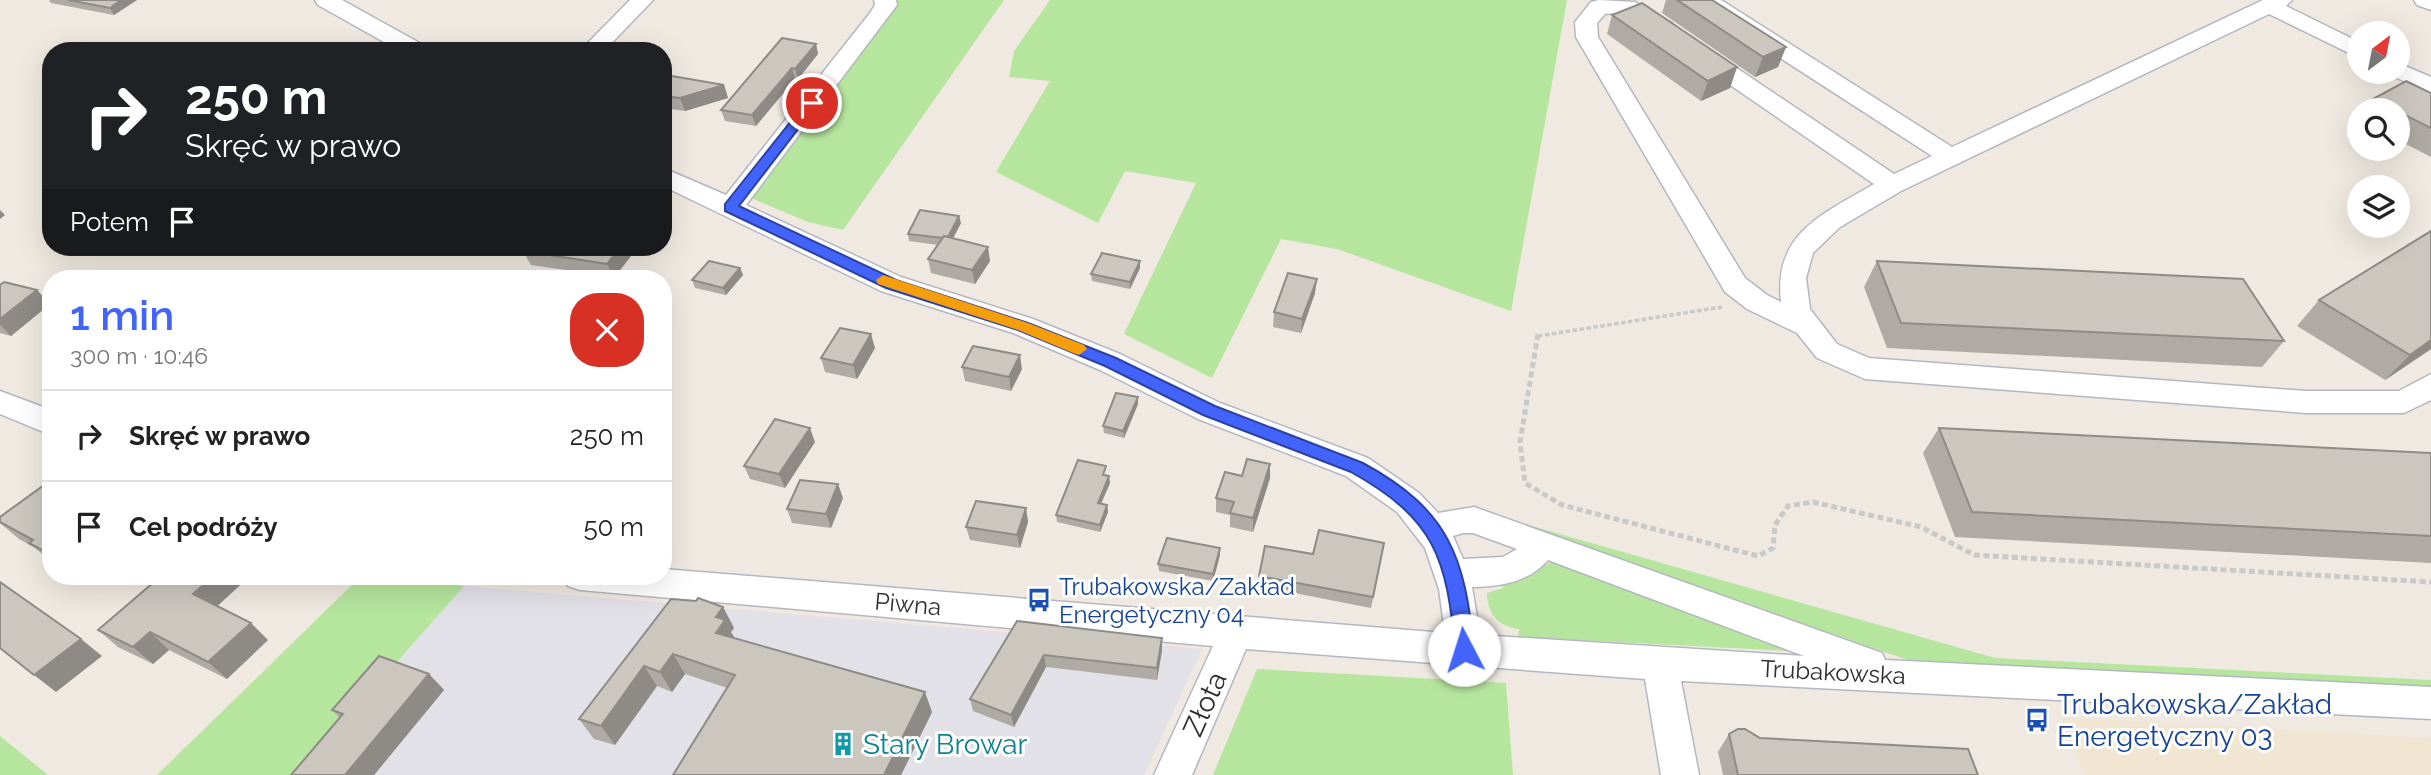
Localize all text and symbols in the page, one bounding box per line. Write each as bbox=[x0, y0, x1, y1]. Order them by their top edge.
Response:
north arrow bbox=[2347, 21, 2410, 84]
map controls bbox=[2347, 21, 2410, 238]
text: 250 m bbox=[185, 68, 327, 125]
icon: right bbox=[70, 70, 161, 161]
pin bbox=[782, 73, 842, 133]
icon: arrive bbox=[793, 84, 831, 122]
button: search bbox=[2347, 98, 2410, 161]
text: Skręć w prawo bbox=[185, 127, 401, 164]
button: layers bbox=[2347, 175, 2410, 238]
icon: arrive bbox=[163, 203, 201, 241]
text: Potem bbox=[70, 207, 149, 237]
text: 1 min bbox=[70, 291, 174, 340]
button: close bbox=[570, 293, 644, 367]
text: 300 m · 10:46 bbox=[70, 342, 208, 369]
icon: right bbox=[70, 417, 108, 455]
text: Skręć w prawo bbox=[129, 421, 310, 451]
text: 250 m bbox=[570, 421, 644, 451]
icon: arrive bbox=[70, 508, 108, 546]
text: Cel podróży bbox=[129, 512, 278, 542]
text: 50 m bbox=[583, 512, 644, 542]
place label: Trubakowska/Zakład Energetyczny 04 bbox=[1059, 572, 1295, 629]
bus stop icon: Trubakowska/Zakład Energetyczny 04 bbox=[1025, 586, 1053, 614]
street label: Piwna bbox=[873, 587, 943, 621]
position arrow bbox=[1427, 613, 1501, 687]
street label: Trubakowska bbox=[1760, 654, 1906, 690]
street label: Złota bbox=[1176, 667, 1234, 741]
place label: Trubakowska/Zakład Energetyczny 03 bbox=[2057, 688, 2332, 753]
bus stop icon: Trubakowska/Zakład Energetyczny 03 bbox=[2023, 706, 2051, 734]
place label: Stary Browar bbox=[863, 728, 1028, 761]
building icon: Stary Browar bbox=[829, 730, 857, 758]

